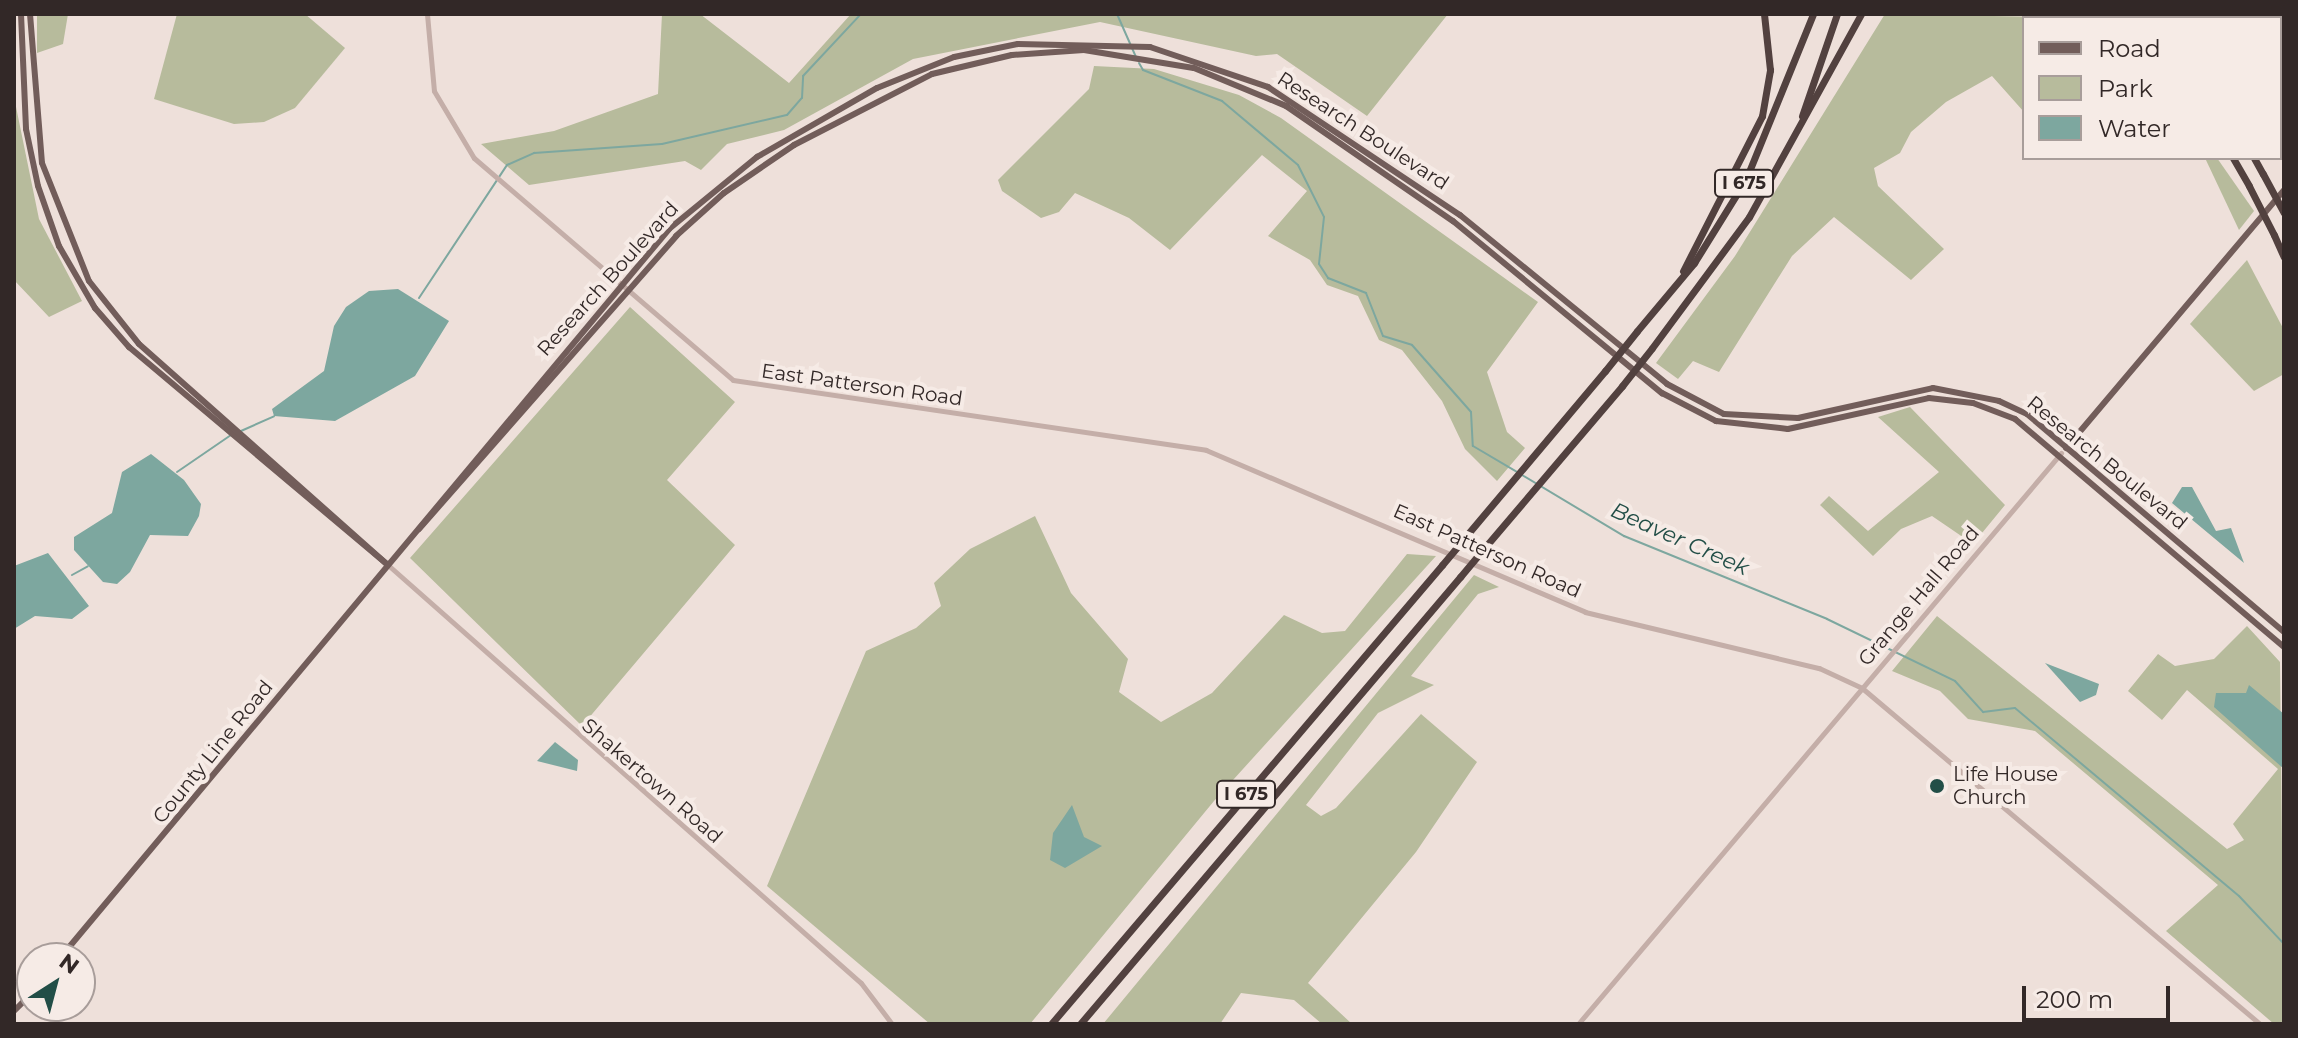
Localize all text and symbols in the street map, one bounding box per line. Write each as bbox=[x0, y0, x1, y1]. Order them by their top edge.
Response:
legend bbox=[2022, 16, 2282, 160]
text: Road bbox=[2098, 34, 2161, 63]
street label: Research Boulevard bbox=[1273, 67, 1453, 195]
text: Park bbox=[2098, 74, 2153, 103]
text: Water bbox=[2098, 114, 2171, 143]
road number: I 675 bbox=[1714, 169, 1774, 197]
street label: Research Boulevard bbox=[532, 197, 684, 361]
street label: East Patterson Road bbox=[760, 359, 964, 411]
street label: Research Boulevard bbox=[2022, 391, 2192, 535]
water label: Beaver Creek bbox=[1607, 497, 1753, 581]
street label: East Patterson Road bbox=[1389, 499, 1585, 603]
street label: Grange Hall Road bbox=[1853, 521, 1985, 671]
street label: County Line Road bbox=[148, 676, 278, 828]
street label: Shakertown Road bbox=[577, 713, 727, 849]
place label: Life House Church bbox=[1953, 762, 2058, 809]
marker: Life House Church bbox=[1928, 777, 1946, 795]
road number: I 675 bbox=[1216, 780, 1276, 808]
north arrow bbox=[16, 942, 96, 1022]
text: N bbox=[54, 948, 84, 980]
scale bar bbox=[2026, 970, 2174, 1020]
text: 200 m bbox=[2036, 985, 2113, 1014]

